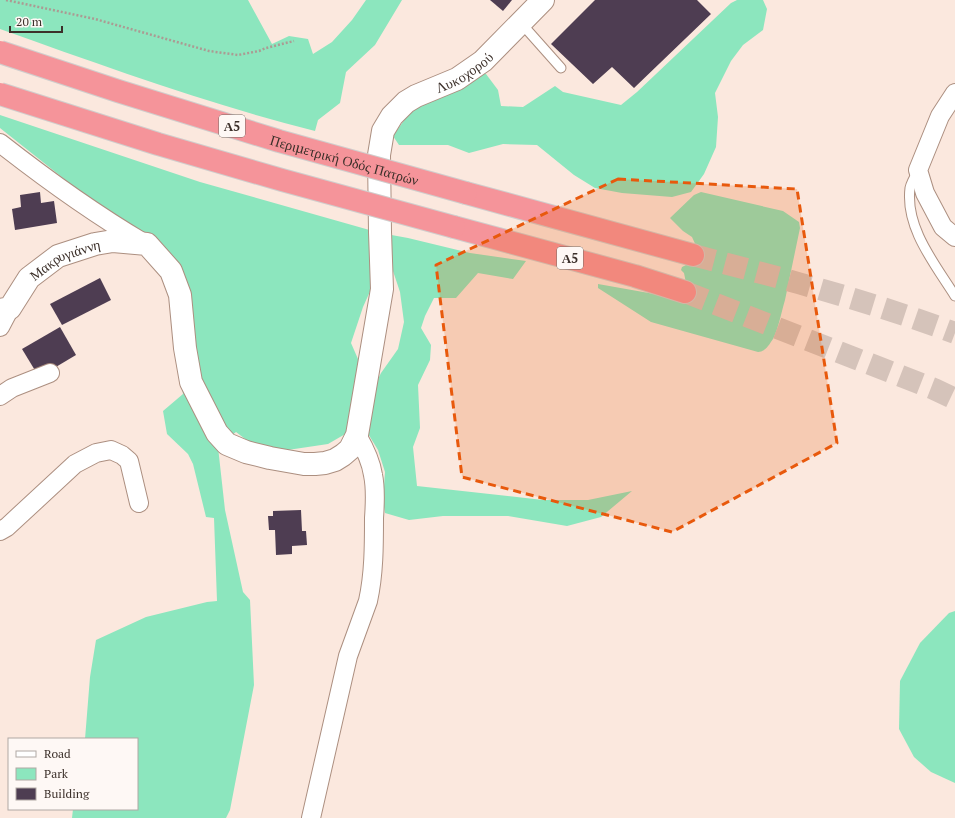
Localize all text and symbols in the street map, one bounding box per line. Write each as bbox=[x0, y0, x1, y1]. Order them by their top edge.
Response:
scale bar bbox=[10, 8, 62, 34]
text: 20 m bbox=[16, 14, 43, 29]
street label: Λυκοχορού bbox=[432, 47, 497, 97]
road number: Α5 bbox=[219, 115, 245, 137]
street label: Περιμετρική Οδός Πατρών bbox=[268, 129, 421, 189]
street label: Μακρυγιάννη bbox=[25, 234, 102, 284]
road number: Α5 bbox=[557, 247, 583, 269]
legend bbox=[8, 738, 138, 810]
text: Road bbox=[44, 746, 71, 761]
text: Park bbox=[44, 766, 69, 781]
text: Building bbox=[44, 786, 90, 801]

